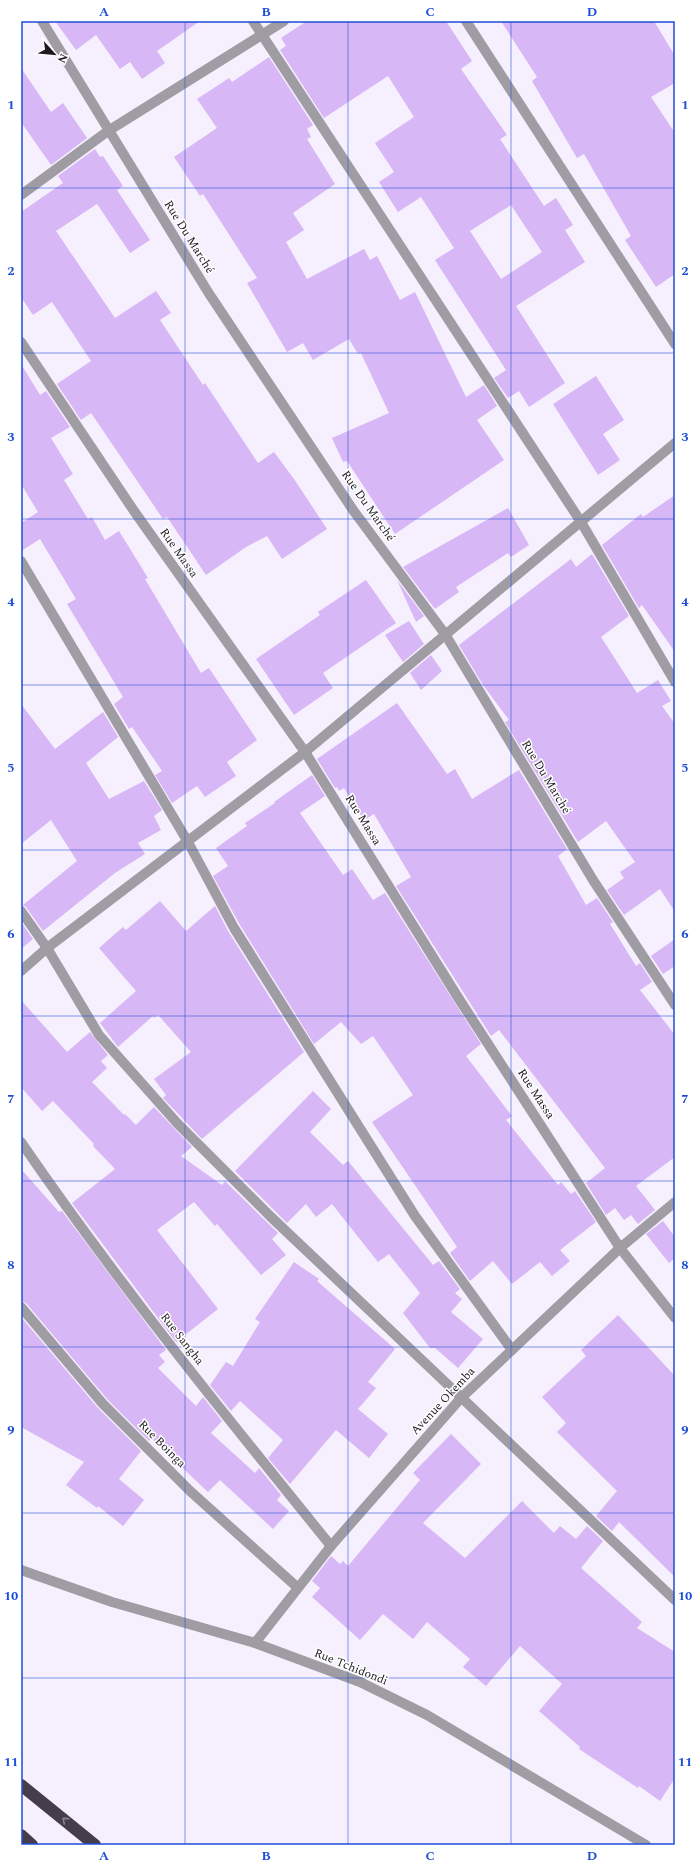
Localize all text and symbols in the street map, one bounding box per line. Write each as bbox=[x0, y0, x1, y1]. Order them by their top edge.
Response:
text: A bbox=[99, 2, 109, 22]
text: B bbox=[261, 2, 271, 22]
text: C bbox=[425, 2, 435, 22]
text: D bbox=[587, 2, 597, 22]
north arrow bbox=[34, 34, 74, 74]
text: N bbox=[53, 50, 72, 66]
text: 1 bbox=[7, 95, 15, 115]
text: 1 bbox=[681, 95, 689, 115]
street label: Rue Du Marché bbox=[159, 197, 219, 277]
text: 2 bbox=[7, 261, 15, 281]
text: 2 bbox=[681, 261, 689, 281]
text: 3 bbox=[7, 427, 15, 447]
text: 3 bbox=[681, 427, 689, 447]
street label: Rue Du Marché bbox=[336, 466, 400, 546]
street label: Rue Massa bbox=[155, 524, 203, 582]
text: 4 bbox=[7, 592, 15, 612]
text: 4 bbox=[681, 592, 689, 612]
street label: Rue Du Marché bbox=[516, 736, 576, 818]
text: 5 bbox=[7, 758, 15, 778]
text: 5 bbox=[681, 758, 689, 778]
street label: Rue Massa bbox=[340, 791, 386, 849]
text: 6 bbox=[7, 924, 15, 944]
text: 6 bbox=[681, 924, 689, 944]
street label: Rue Massa bbox=[513, 1065, 560, 1123]
text: 7 bbox=[7, 1089, 15, 1109]
text: 7 bbox=[681, 1089, 689, 1109]
text: 8 bbox=[7, 1255, 15, 1275]
text: 8 bbox=[681, 1255, 689, 1275]
street label: Rue Sangha bbox=[155, 1309, 209, 1369]
street label: Avenue Okemba bbox=[406, 1362, 480, 1439]
street label: Rue Boinga bbox=[134, 1416, 190, 1472]
text: 9 bbox=[7, 1420, 15, 1440]
text: 9 bbox=[681, 1420, 689, 1440]
text: 10 bbox=[4, 1586, 18, 1606]
text: 10 bbox=[678, 1586, 692, 1606]
street label: Rue Tchidondi bbox=[311, 1644, 391, 1691]
text: 11 bbox=[4, 1752, 18, 1772]
text: 11 bbox=[678, 1752, 692, 1772]
one-way arrow bbox=[63, 1817, 70, 1824]
text: A bbox=[99, 1846, 109, 1866]
text: B bbox=[261, 1846, 271, 1866]
text: C bbox=[425, 1846, 435, 1866]
text: D bbox=[587, 1846, 597, 1866]

